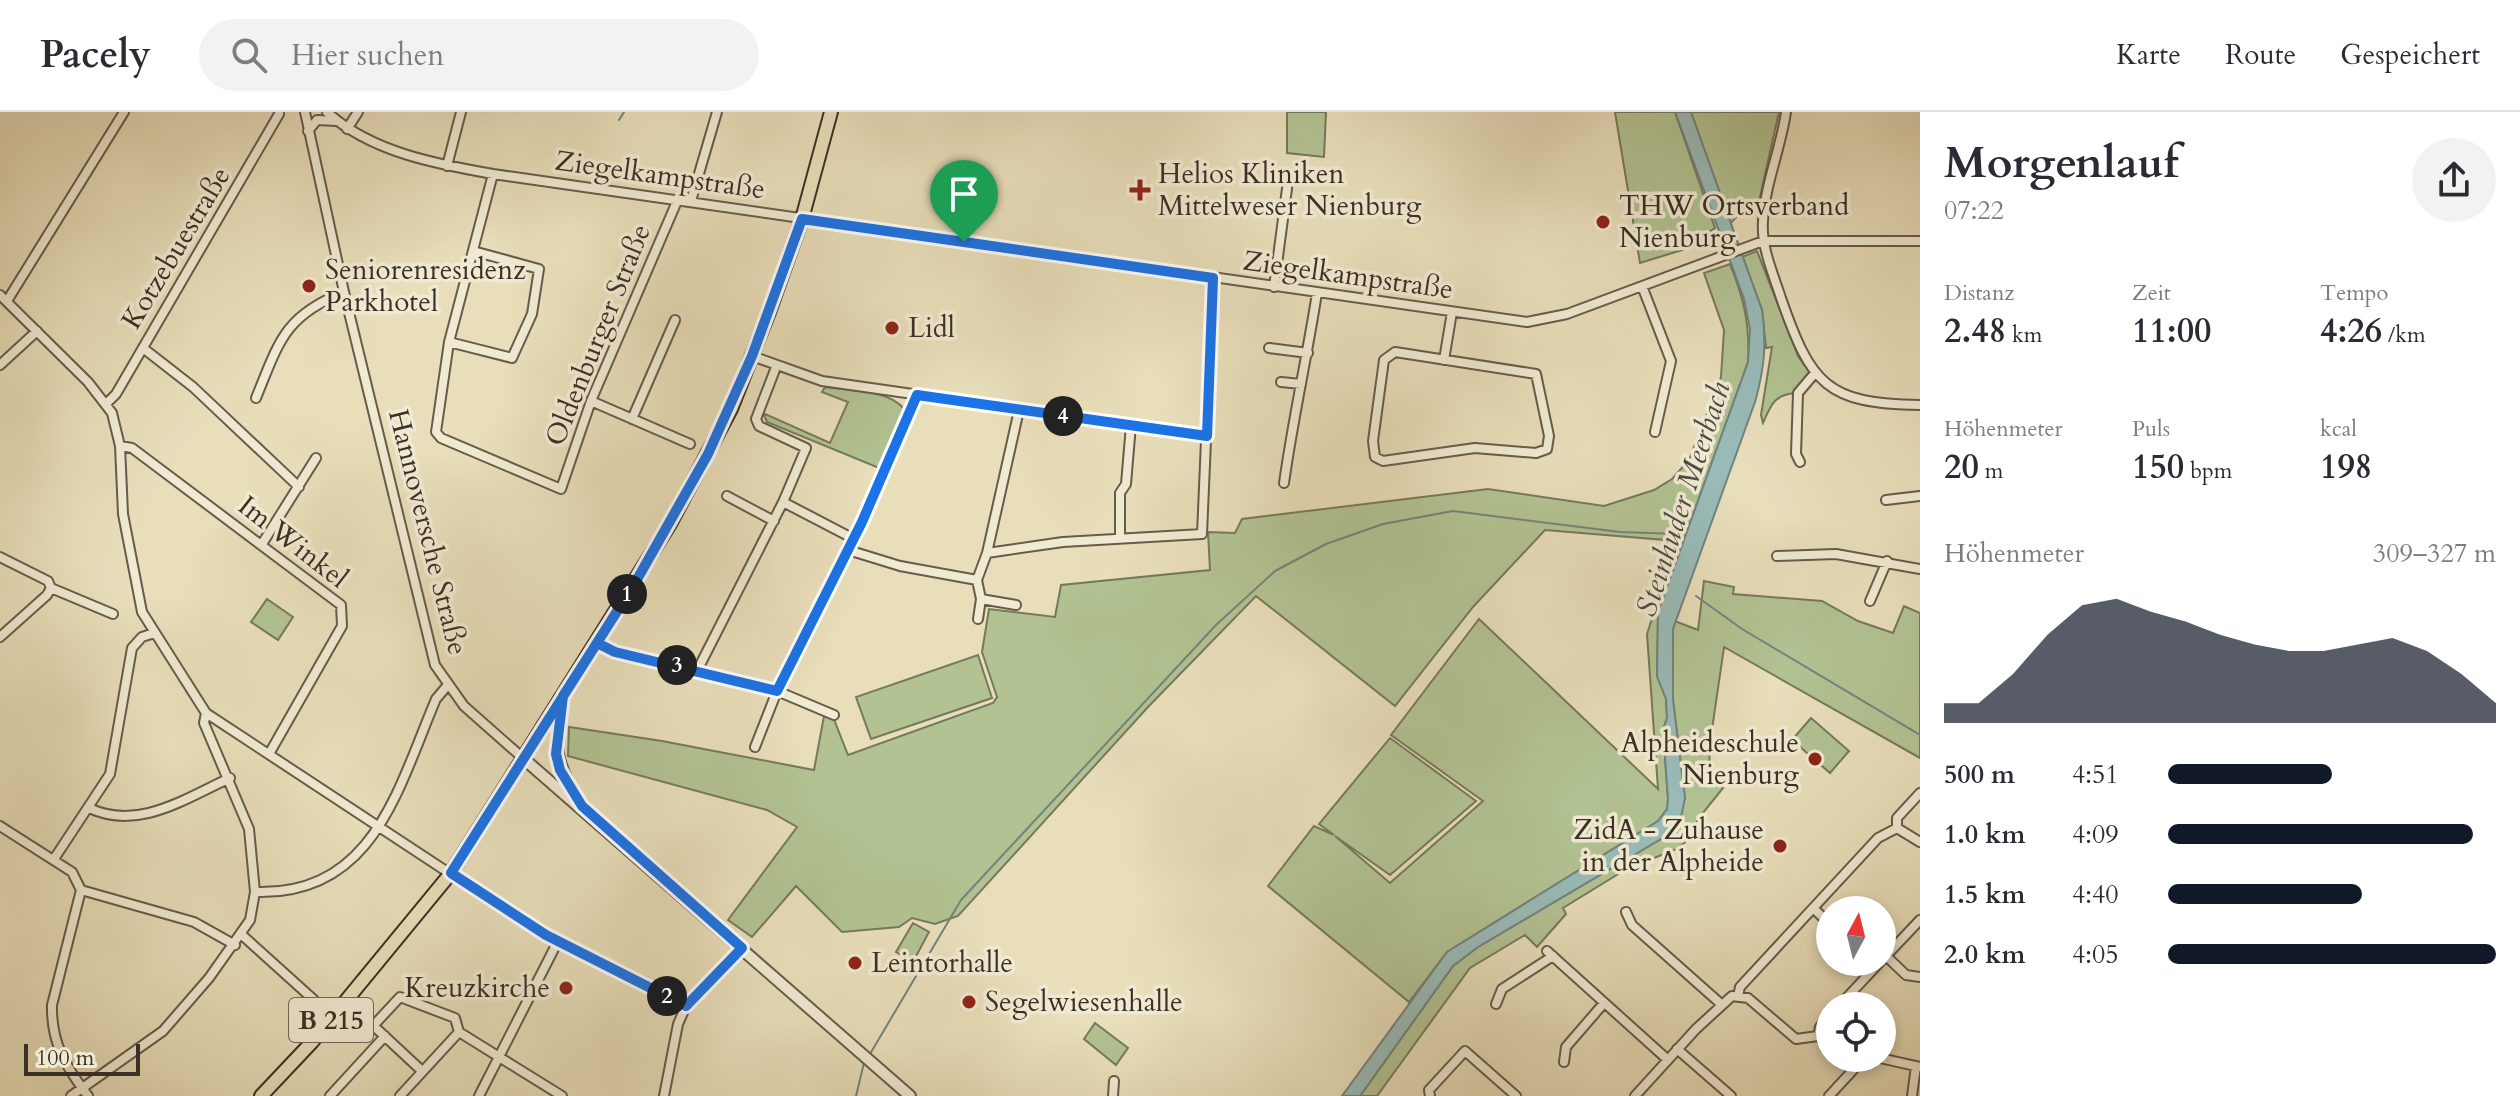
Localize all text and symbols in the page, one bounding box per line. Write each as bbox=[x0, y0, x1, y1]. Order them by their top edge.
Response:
search box bbox=[199, 19, 759, 91]
text: Pacely bbox=[40, 29, 151, 81]
icon: search bbox=[227, 33, 271, 77]
text: Hier suchen bbox=[291, 35, 444, 76]
text: Karte bbox=[2116, 36, 2181, 74]
text: Route bbox=[2225, 36, 2296, 74]
text: Gespeichert bbox=[2340, 36, 2480, 74]
text: Morgenlauf bbox=[1944, 133, 2179, 193]
button: share bbox=[2412, 138, 2496, 222]
street label: Ziegelkampstraße bbox=[553, 141, 767, 209]
place label: Helios Kliniken Mittelweser Nienburg bbox=[1158, 155, 1422, 225]
street label: Kotzebuestraße bbox=[113, 160, 239, 336]
pin bbox=[930, 160, 998, 242]
icon: arrive bbox=[942, 172, 986, 216]
marker: Helios Kliniken Mittelweser Nienburg bbox=[1129, 179, 1151, 201]
place label: THW Ortsverband Nienburg bbox=[1619, 187, 1849, 257]
text: 07:22 bbox=[1944, 193, 2004, 228]
marker: THW Ortsverband Nienburg bbox=[1594, 213, 1612, 231]
street label: Oldenburger Straße bbox=[536, 218, 660, 452]
street label: Ziegelkampstraße bbox=[1241, 241, 1455, 309]
place label: Seniorenresidenz Parkhotel bbox=[325, 251, 526, 321]
marker: Seniorenresidenz Parkhotel bbox=[300, 277, 318, 295]
text: Distanz bbox=[1944, 278, 2014, 308]
text: Zeit bbox=[2132, 278, 2171, 308]
text: Tempo bbox=[2320, 278, 2388, 308]
text: 2.48 bbox=[1944, 308, 2006, 354]
text: 11:00 bbox=[2132, 308, 2212, 354]
text: 4:26 bbox=[2320, 308, 2382, 354]
place label: Lidl bbox=[908, 309, 955, 347]
marker: Lidl bbox=[883, 319, 901, 337]
text: km bbox=[2006, 320, 2042, 350]
text: /km bbox=[2382, 320, 2426, 350]
water label: Steinhuder Meerbach bbox=[1626, 376, 1740, 622]
pin: 4 bbox=[1043, 396, 1083, 436]
text: 4 bbox=[1057, 401, 1069, 431]
street label: Hannoversche Straße bbox=[379, 405, 477, 659]
text: Höhenmeter bbox=[1944, 414, 2062, 444]
text: Puls bbox=[2132, 414, 2170, 444]
text: kcal bbox=[2320, 414, 2357, 444]
text: 20 bbox=[1944, 444, 1979, 490]
text: 150 bbox=[2132, 444, 2184, 490]
text: 198 bbox=[2320, 444, 2372, 490]
text: m bbox=[1979, 456, 2003, 486]
text: bpm bbox=[2184, 456, 2232, 486]
street label: Im Winkel bbox=[230, 487, 356, 597]
text: Höhenmeter bbox=[1944, 536, 2084, 571]
text: 309–327 m bbox=[2373, 536, 2496, 571]
pin: 1 bbox=[607, 574, 647, 614]
text: 1 bbox=[621, 579, 633, 609]
pin: 3 bbox=[657, 645, 697, 685]
text: 3 bbox=[671, 650, 683, 680]
place label: Alpheideschule Nienburg bbox=[1621, 724, 1799, 794]
marker: Alpheideschule Nienburg bbox=[1806, 750, 1824, 768]
text: 500 m bbox=[1944, 757, 2015, 792]
text: 4:51 bbox=[2072, 757, 2119, 792]
place label: ZidA - Zuhause in der Alpheide bbox=[1574, 811, 1764, 881]
text: 1.0 km bbox=[1944, 817, 2025, 852]
text: 4:09 bbox=[2072, 817, 2119, 852]
marker: ZidA - Zuhause in der Alpheide bbox=[1771, 837, 1789, 855]
text: 1.5 km bbox=[1944, 877, 2025, 912]
text: 4:40 bbox=[2072, 877, 2119, 912]
north arrow bbox=[1816, 896, 1896, 976]
map controls bbox=[1816, 896, 1896, 1072]
text: 2.0 km bbox=[1944, 937, 2025, 972]
text: 4:05 bbox=[2072, 937, 2119, 972]
place label: Leintorhalle bbox=[871, 944, 1013, 982]
marker: Leintorhalle bbox=[846, 954, 864, 972]
place label: Kreuzkirche bbox=[404, 969, 550, 1007]
pin: 2 bbox=[647, 976, 687, 1016]
marker: Kreuzkirche bbox=[557, 979, 575, 997]
text: 2 bbox=[661, 981, 673, 1011]
place label: Segelwiesenhalle bbox=[985, 983, 1183, 1021]
button: locate bbox=[1816, 992, 1896, 1072]
marker: Segelwiesenhalle bbox=[960, 993, 978, 1011]
road number: B 215 bbox=[289, 998, 373, 1042]
scale bar bbox=[24, 1040, 140, 1076]
text: 100 m bbox=[36, 1043, 94, 1073]

